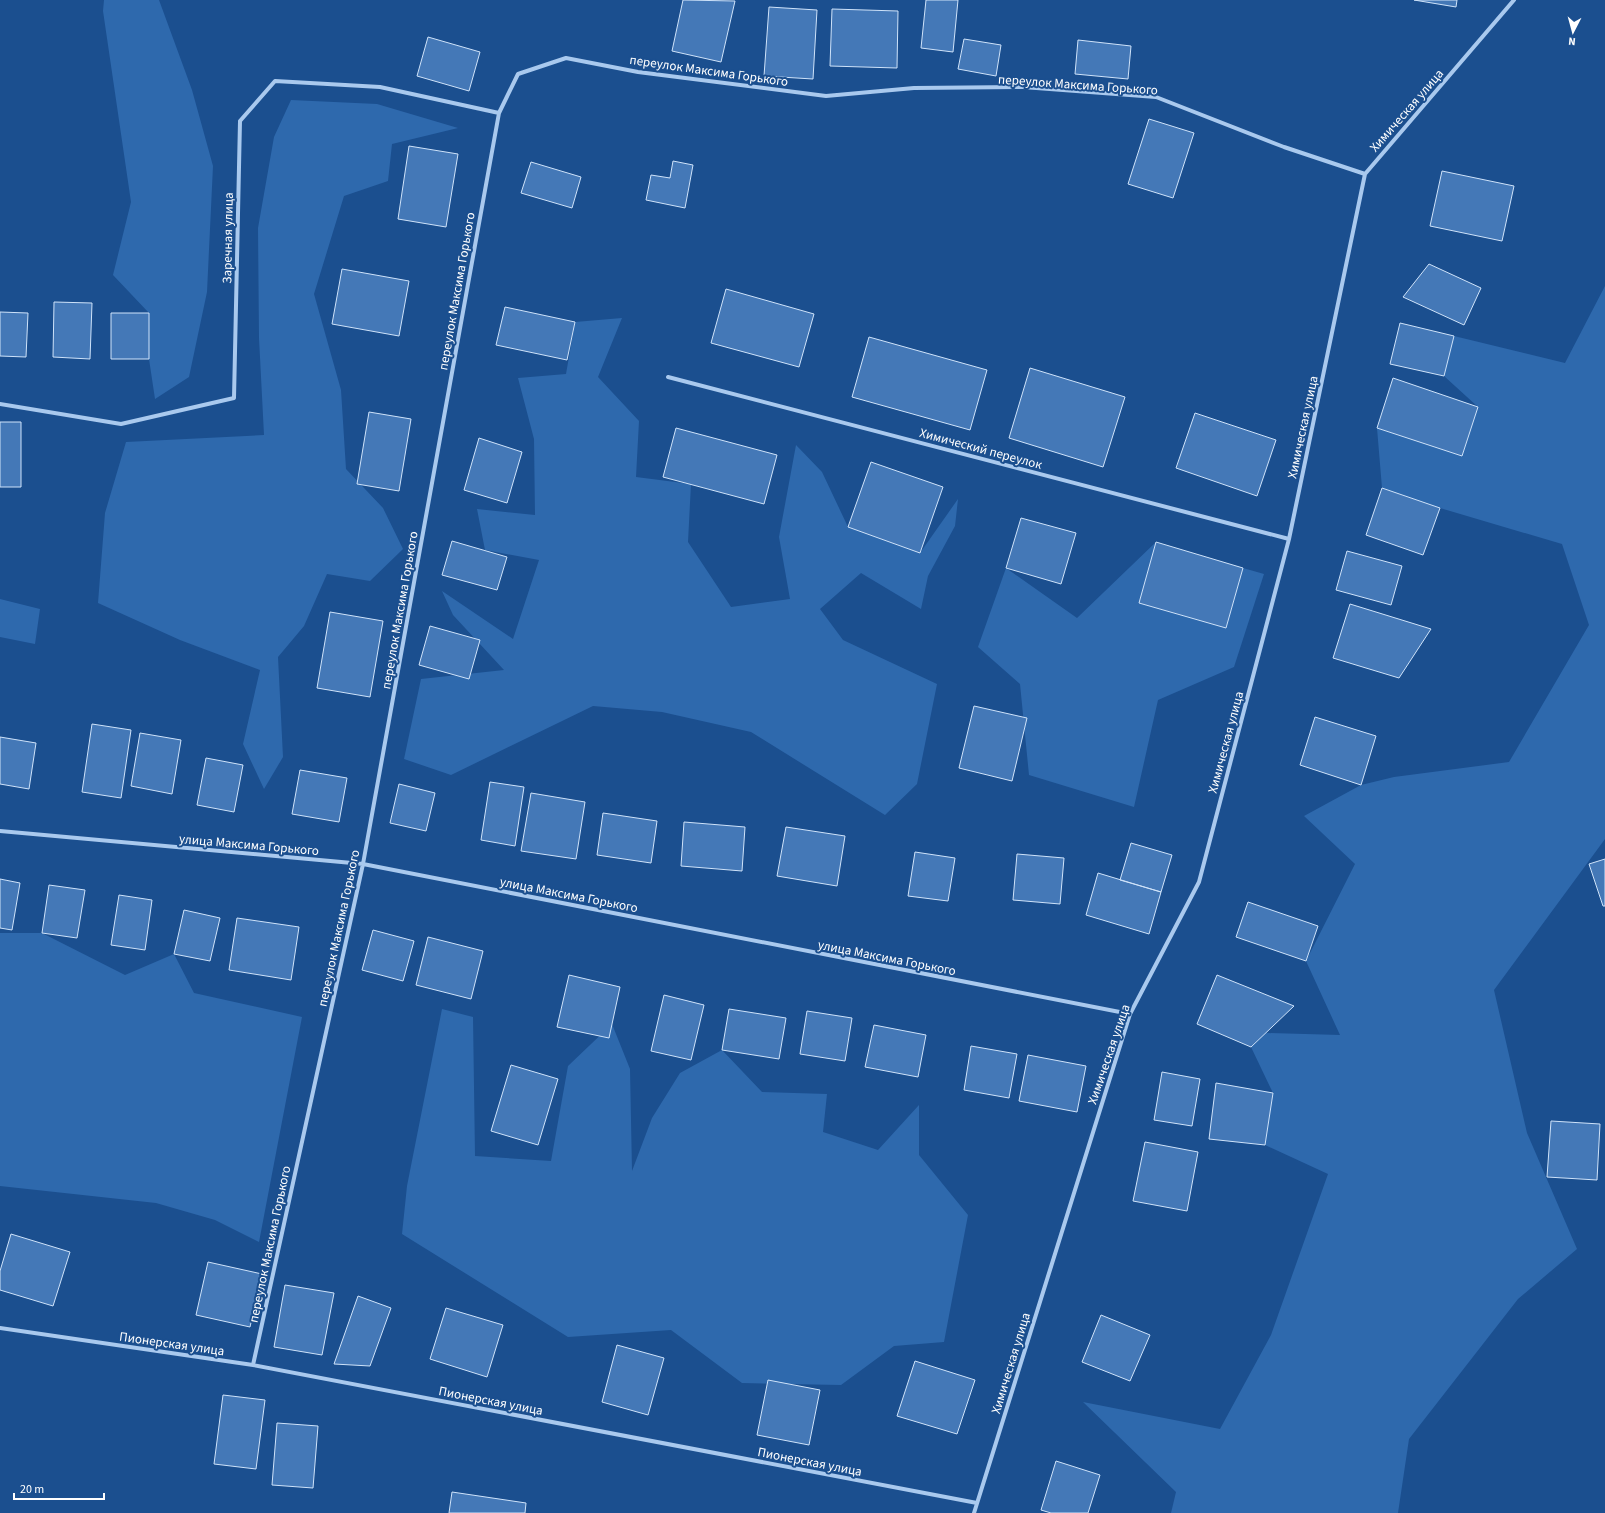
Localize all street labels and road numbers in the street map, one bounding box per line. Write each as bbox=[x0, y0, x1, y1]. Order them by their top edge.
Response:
street label: переулок Максима Горького bbox=[628, 51, 789, 91]
street label: Химическая улица bbox=[1366, 65, 1448, 156]
street label: переулок Максима Горького bbox=[997, 70, 1158, 100]
street label: Заречная улица bbox=[218, 192, 238, 284]
street label: переулок Максима Горького bbox=[434, 211, 480, 372]
street label: Химическая улица bbox=[1283, 374, 1323, 480]
street label: Химический переулок bbox=[918, 424, 1045, 474]
street label: переулок Максима Горького bbox=[377, 530, 423, 691]
street label: Химическая улица bbox=[1204, 689, 1248, 795]
street label: улица Максима Горького bbox=[178, 830, 320, 860]
street label: переулок Максима Горького bbox=[314, 848, 364, 1008]
street label: улица Максима Горького bbox=[498, 873, 639, 917]
street label: улица Максима Горького bbox=[816, 936, 957, 980]
street label: Химическая улица bbox=[1083, 1002, 1135, 1107]
street label: переулок Максима Горького bbox=[245, 1164, 295, 1324]
street label: Химическая улица bbox=[987, 1311, 1035, 1416]
street label: Пионерская улица bbox=[118, 1328, 226, 1360]
street label: Пионерская улица bbox=[437, 1382, 545, 1420]
street label: Пионерская улица bbox=[756, 1443, 864, 1481]

